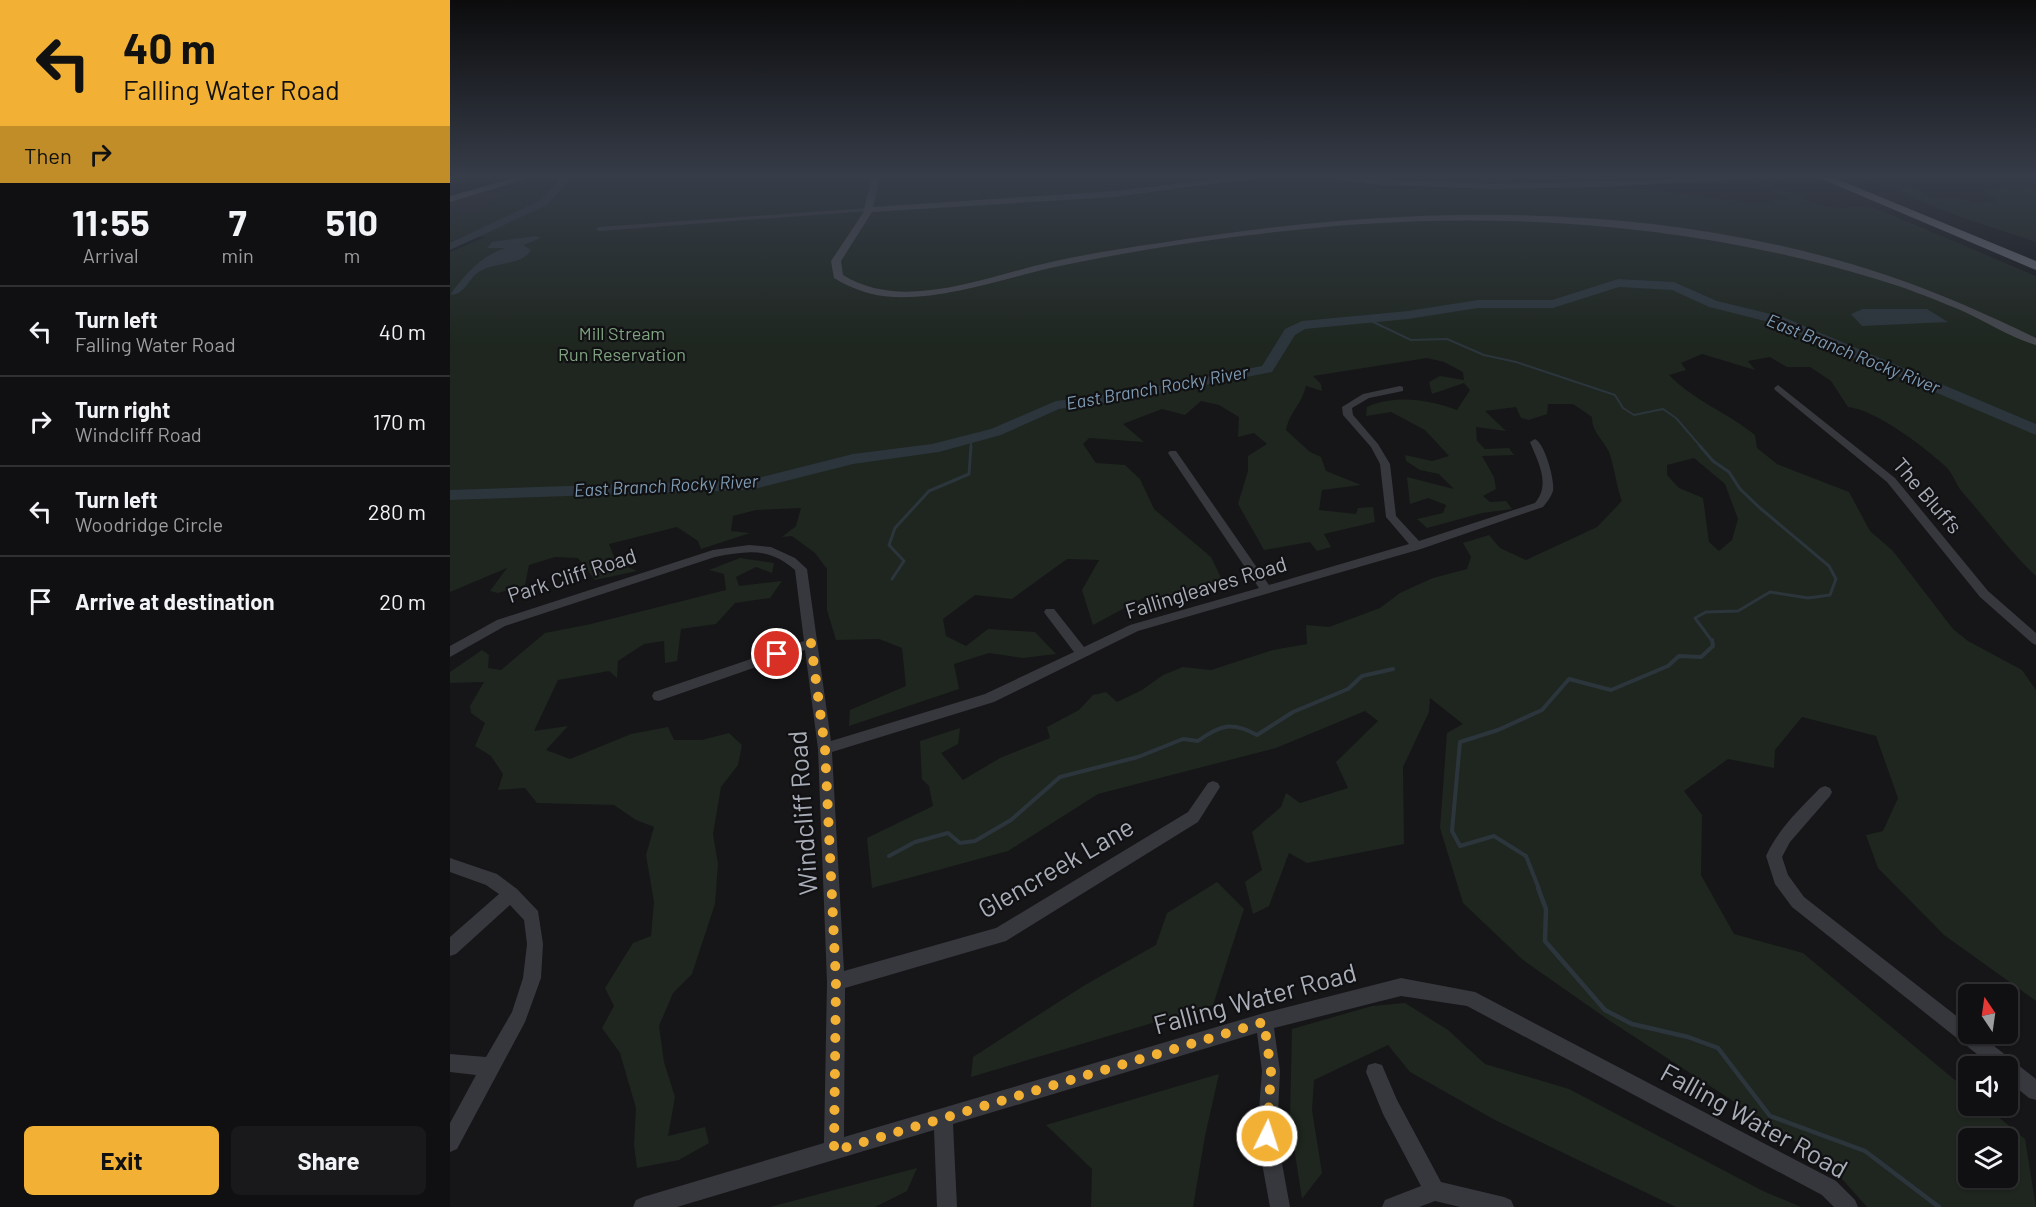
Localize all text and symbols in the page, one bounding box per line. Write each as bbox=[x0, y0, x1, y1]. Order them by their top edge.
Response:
text: 40 m bbox=[123, 22, 216, 72]
icon: left bbox=[24, 24, 102, 102]
text: Falling Water Road bbox=[123, 73, 340, 105]
icon: right bbox=[84, 138, 117, 171]
text: Then bbox=[24, 142, 72, 168]
text: 11:55 bbox=[72, 200, 150, 243]
text: 7 bbox=[229, 200, 247, 243]
text: 510 bbox=[326, 200, 378, 243]
text: Arrival bbox=[83, 243, 139, 267]
text: min bbox=[221, 243, 254, 267]
text: m bbox=[344, 243, 360, 267]
text: Turn left bbox=[75, 306, 158, 332]
water label: East Branch Rocky River bbox=[1764, 308, 1944, 398]
icon: left bbox=[24, 315, 57, 348]
text: 40 m bbox=[379, 318, 426, 344]
park label: Mill Stream Run Reservation bbox=[558, 322, 686, 365]
text: Falling Water Road bbox=[75, 332, 236, 356]
water label: East Branch Rocky River bbox=[1064, 360, 1250, 414]
text: Turn right bbox=[75, 396, 170, 422]
icon: right bbox=[24, 405, 57, 438]
text: 170 m bbox=[373, 408, 426, 434]
text: Windcliff Road bbox=[75, 422, 202, 446]
street label: The Bluffs bbox=[1888, 452, 1968, 538]
water label: East Branch Rocky River bbox=[573, 469, 759, 501]
text: Turn left bbox=[75, 486, 158, 512]
icon: left bbox=[24, 495, 57, 528]
text: 280 m bbox=[368, 498, 426, 524]
text: Woodridge Circle bbox=[75, 512, 223, 536]
street label: Park Cliff Road bbox=[504, 542, 639, 607]
street label: Fallingleaves Road bbox=[1122, 550, 1289, 623]
icon: arrive bbox=[24, 585, 57, 618]
text: Arrive at destination bbox=[75, 588, 274, 614]
text: 20 m bbox=[379, 588, 426, 614]
pin bbox=[751, 628, 802, 679]
icon: arrive bbox=[760, 637, 793, 670]
street label: Windcliff Road bbox=[780, 730, 823, 896]
street label: Glencreek Lane bbox=[972, 810, 1138, 924]
street label: Falling Water Road bbox=[1150, 956, 1359, 1040]
north arrow bbox=[1958, 984, 2018, 1044]
map controls bbox=[1958, 984, 2018, 1188]
street label: Falling Water Road bbox=[1656, 1056, 1854, 1184]
button: sound bbox=[1958, 1056, 2018, 1116]
position arrow bbox=[1235, 1104, 1299, 1168]
button: Exit bbox=[24, 1126, 219, 1195]
button: Share bbox=[231, 1126, 426, 1195]
button: layers bbox=[1958, 1128, 2018, 1188]

